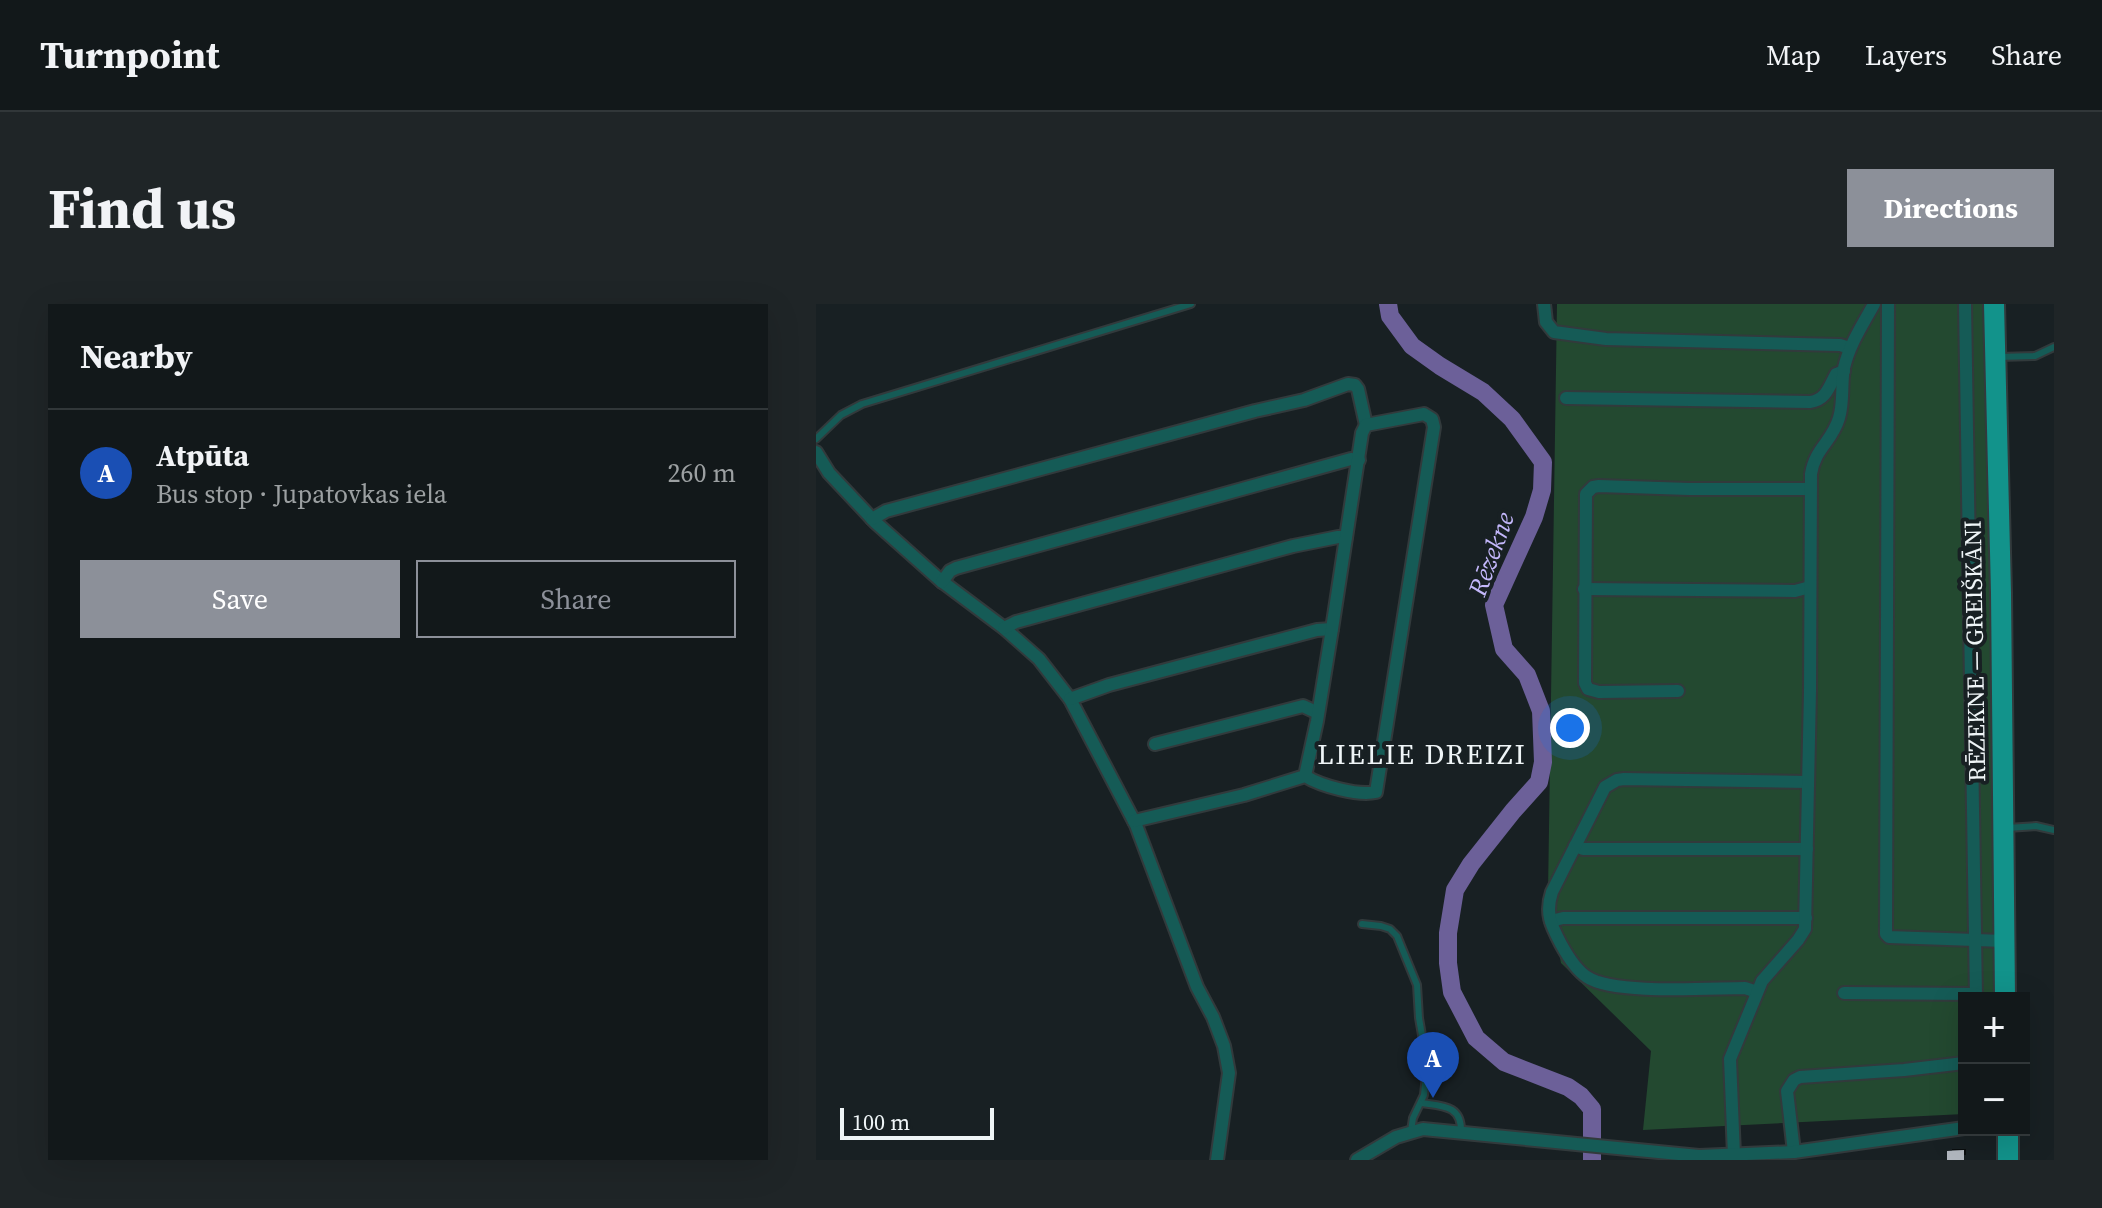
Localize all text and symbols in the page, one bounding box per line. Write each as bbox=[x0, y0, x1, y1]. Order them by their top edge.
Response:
text: Turnpoint bbox=[40, 29, 220, 81]
text: Map bbox=[1766, 36, 1821, 74]
text: Layers bbox=[1865, 36, 1947, 74]
text: Share bbox=[1991, 36, 2062, 74]
button: Directions bbox=[1847, 169, 2054, 247]
text: Find us bbox=[48, 170, 236, 247]
text: Nearby bbox=[80, 333, 193, 379]
text: Atpūta bbox=[156, 435, 249, 476]
text: A bbox=[97, 455, 115, 491]
text: 260 m bbox=[668, 455, 736, 491]
text: Bus stop · Jupatovkas iela bbox=[156, 476, 447, 512]
water label: Rēzekne bbox=[1459, 507, 1523, 602]
street label: RĒZEKNE — GREIŠKĀNI bbox=[1956, 520, 1993, 782]
button: Save bbox=[80, 560, 400, 638]
button: Share bbox=[416, 560, 736, 638]
your location bbox=[1550, 708, 1590, 748]
district label: LIELIE DREIZI bbox=[1317, 735, 1527, 773]
map controls bbox=[1958, 992, 2030, 1136]
button: + bbox=[1958, 992, 2030, 1064]
pin: A bbox=[1407, 1032, 1459, 1098]
button: − bbox=[1958, 1064, 2030, 1136]
scale bar bbox=[840, 1104, 994, 1140]
text: 100 m bbox=[852, 1107, 910, 1137]

